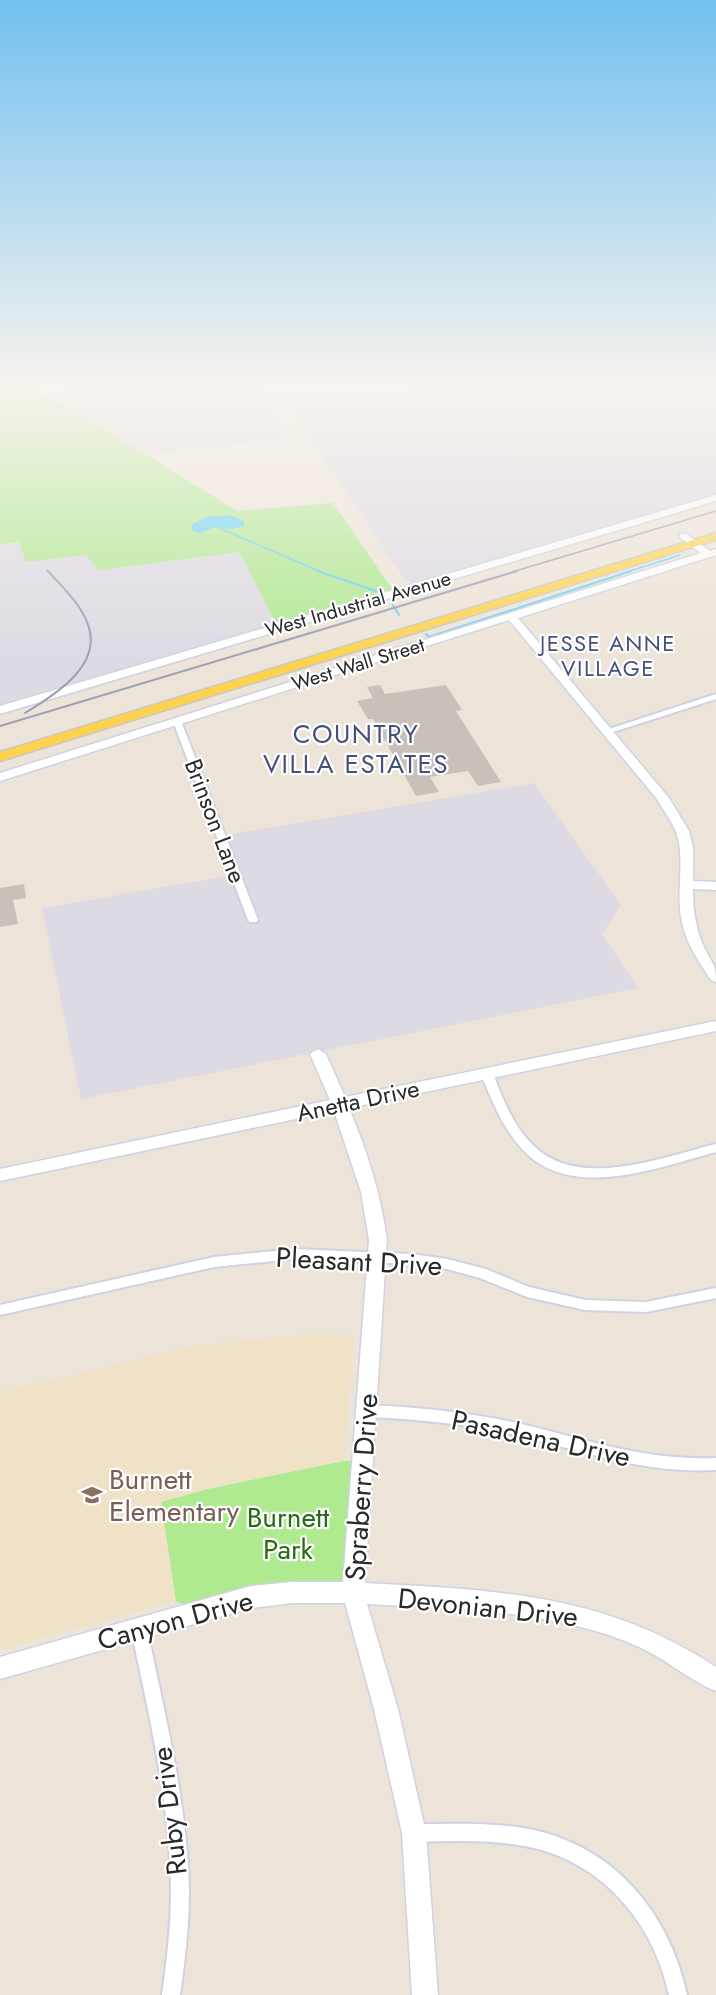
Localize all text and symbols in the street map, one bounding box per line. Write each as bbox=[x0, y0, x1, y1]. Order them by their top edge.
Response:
street label: West Industrial Avenue bbox=[262, 564, 454, 645]
district label: JESSE ANNE VILLAGE bbox=[537, 627, 676, 684]
street label: West Wall Street bbox=[288, 630, 428, 698]
district label: COUNTRY VILLA ESTATES bbox=[263, 715, 449, 783]
street label: Brinson Lane bbox=[176, 754, 255, 888]
street label: Anetta Drive bbox=[293, 1070, 422, 1131]
street label: Pleasant Drive bbox=[275, 1237, 443, 1286]
street label: Spraberry Drive bbox=[334, 1392, 388, 1582]
street label: Pasadena Drive bbox=[448, 1400, 634, 1477]
place label: Burnett Elementary bbox=[109, 1459, 240, 1532]
school or university icon: Burnett Elementary bbox=[80, 1483, 104, 1507]
park label: Burnett Park bbox=[247, 1497, 330, 1570]
street label: Devonian Drive bbox=[396, 1578, 580, 1637]
street label: Canyon Drive bbox=[93, 1580, 258, 1661]
street label: Ruby Drive bbox=[141, 1744, 198, 1877]

